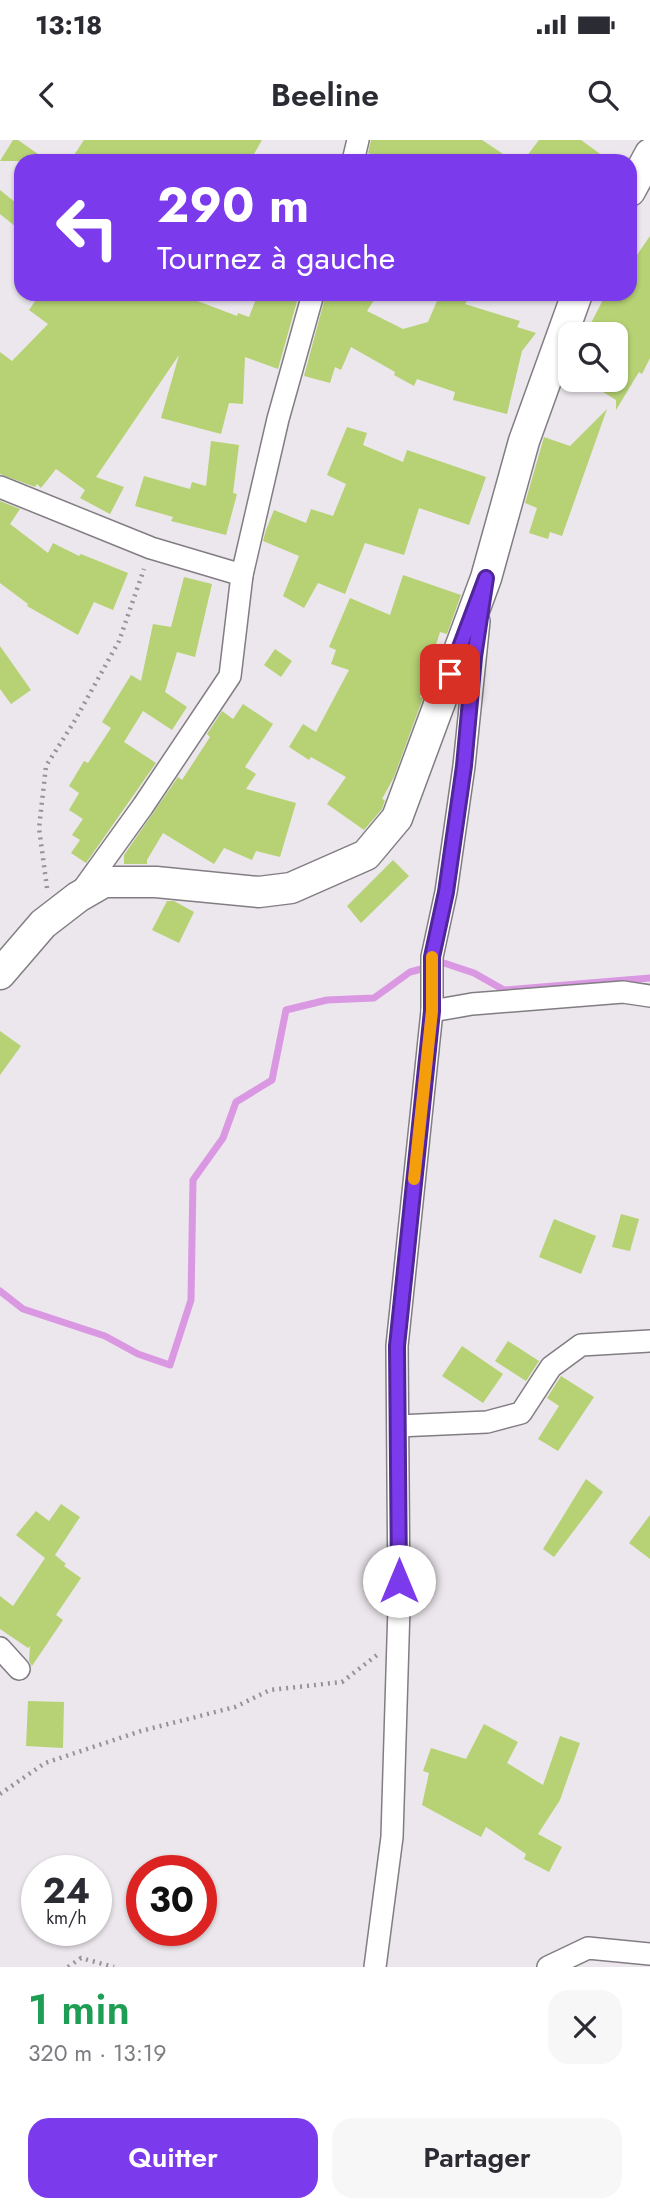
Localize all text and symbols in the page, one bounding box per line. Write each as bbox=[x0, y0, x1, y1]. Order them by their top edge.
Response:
text: 13:18 bbox=[35, 6, 102, 44]
text: Beeline bbox=[271, 72, 379, 118]
icon: back bbox=[28, 76, 66, 114]
icon: search bbox=[584, 76, 622, 114]
text: 290 m bbox=[157, 170, 309, 240]
icon: left bbox=[42, 182, 133, 273]
text: Tournez à gauche bbox=[157, 235, 395, 281]
map controls bbox=[558, 322, 628, 392]
button: search bbox=[558, 322, 628, 392]
pin bbox=[420, 644, 480, 704]
icon: arrive bbox=[431, 655, 469, 693]
position arrow bbox=[362, 1544, 436, 1618]
speed limit sign: 30 bbox=[126, 1855, 217, 1946]
text: 24 bbox=[43, 1866, 90, 1916]
text: km/h bbox=[46, 1905, 87, 1931]
text: 1 min bbox=[28, 1979, 130, 2040]
button: close bbox=[548, 1990, 622, 2064]
text: 320 m · 13:19 bbox=[28, 2036, 166, 2070]
button: Quitter bbox=[28, 2118, 318, 2198]
button: Partager bbox=[332, 2118, 622, 2198]

